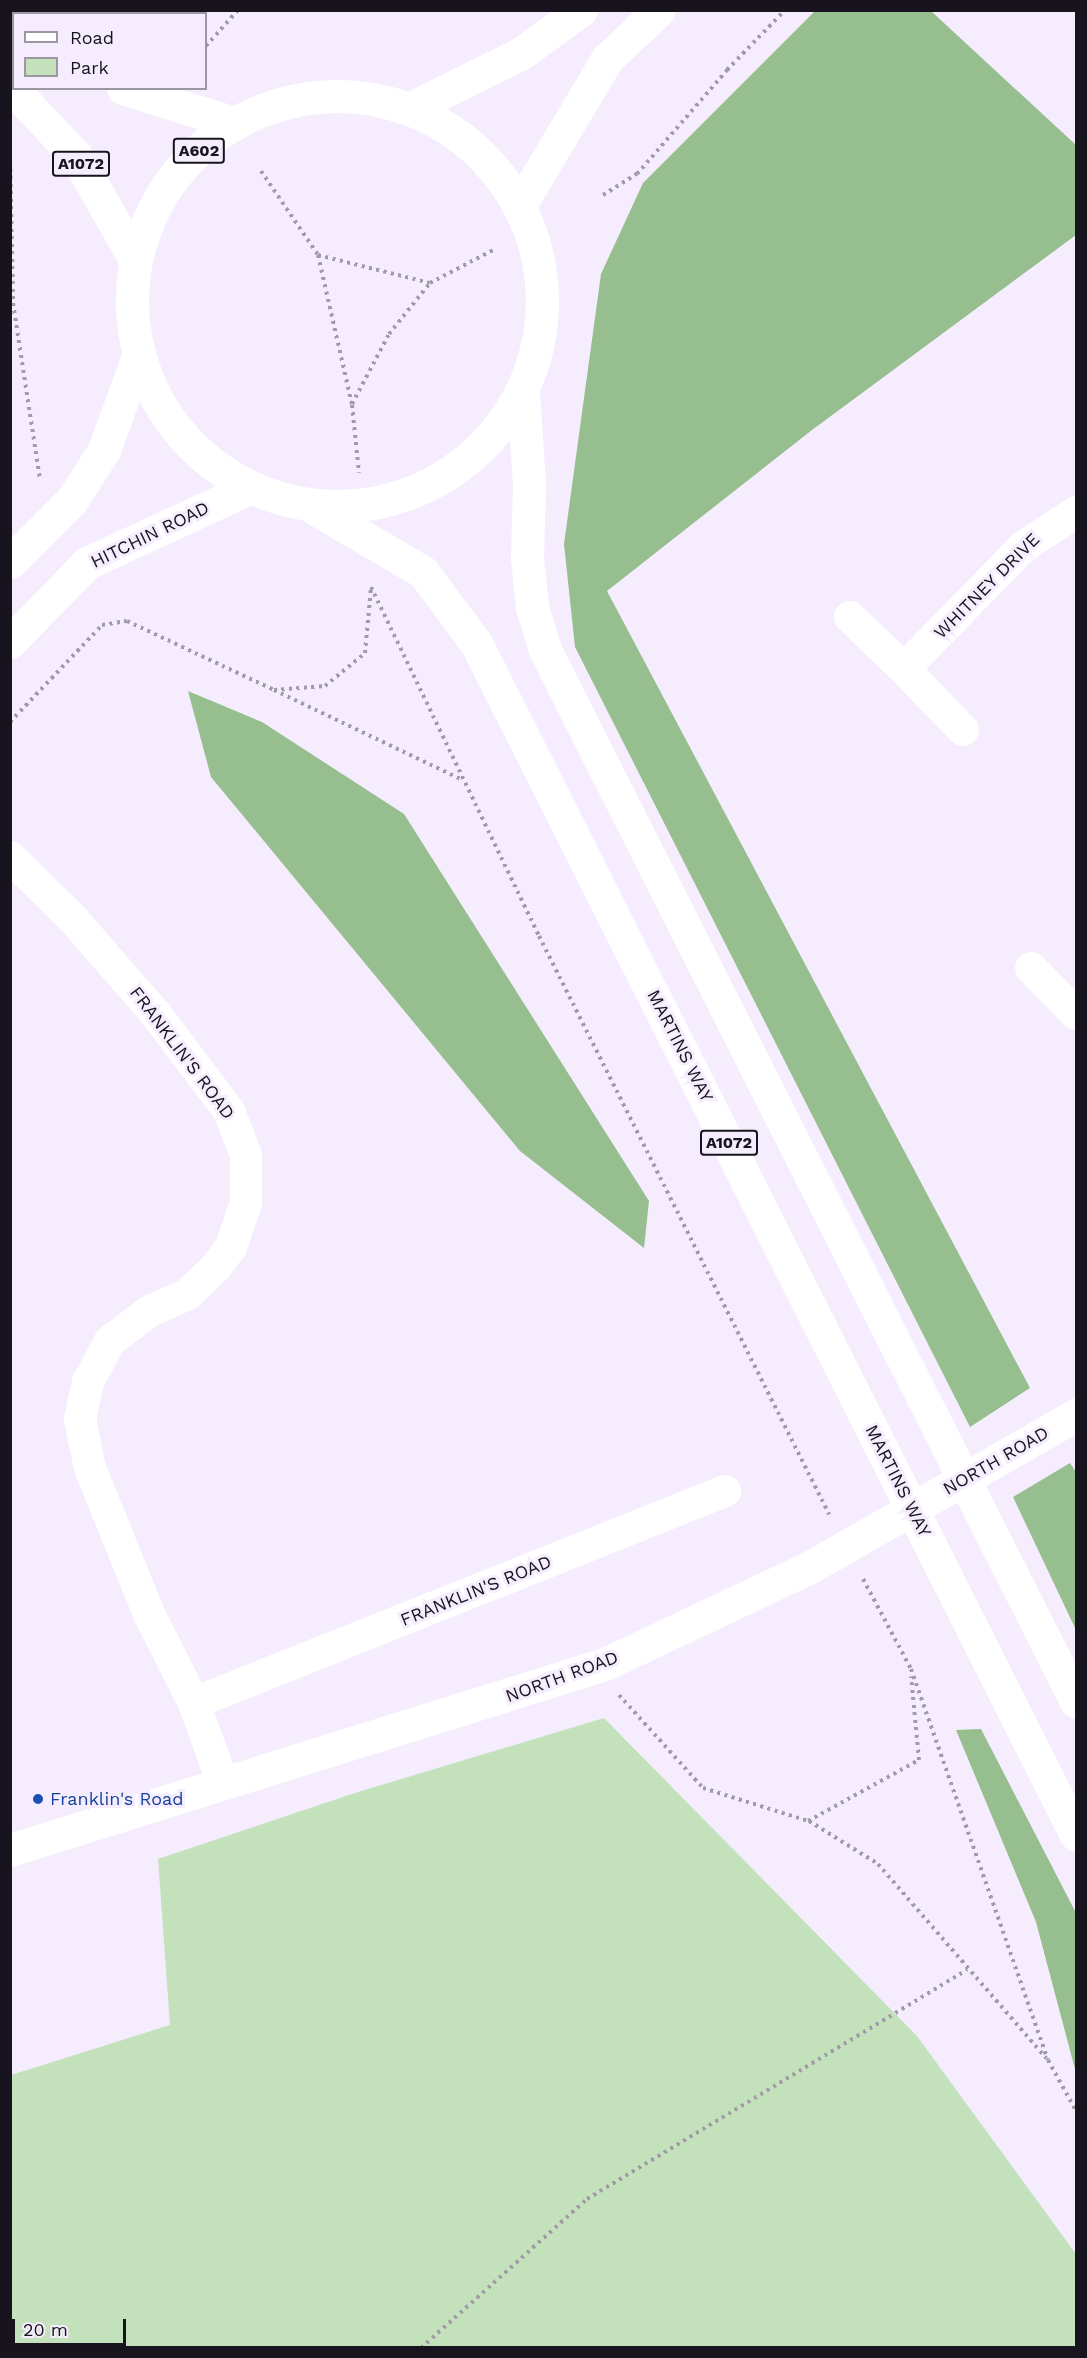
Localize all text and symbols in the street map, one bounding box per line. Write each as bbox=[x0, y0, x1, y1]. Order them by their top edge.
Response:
legend bbox=[12, 12, 207, 90]
text: Road bbox=[70, 27, 114, 48]
text: Park bbox=[70, 57, 109, 78]
road number: A602 bbox=[172, 138, 226, 164]
road number: A1072 bbox=[51, 151, 111, 177]
street label: HITCHIN ROAD bbox=[87, 497, 213, 573]
street label: WHITNEY DRIVE bbox=[929, 528, 1045, 644]
street label: FRANKLIN'S ROAD bbox=[125, 982, 239, 1124]
street label: MARTINS WAY bbox=[642, 986, 718, 1106]
road number: A1072 bbox=[699, 1130, 759, 1156]
street label: MARTINS WAY bbox=[860, 1421, 936, 1541]
street label: NORTH ROAD bbox=[939, 1422, 1053, 1500]
street label: FRANKLIN'S ROAD bbox=[397, 1551, 555, 1631]
street label: NORTH ROAD bbox=[503, 1647, 621, 1707]
place label: Franklin's Road bbox=[50, 1788, 183, 1810]
marker: Franklin's Road bbox=[31, 1792, 45, 1806]
scale bar bbox=[15, 2307, 129, 2345]
text: 20 m bbox=[23, 2319, 68, 2340]

